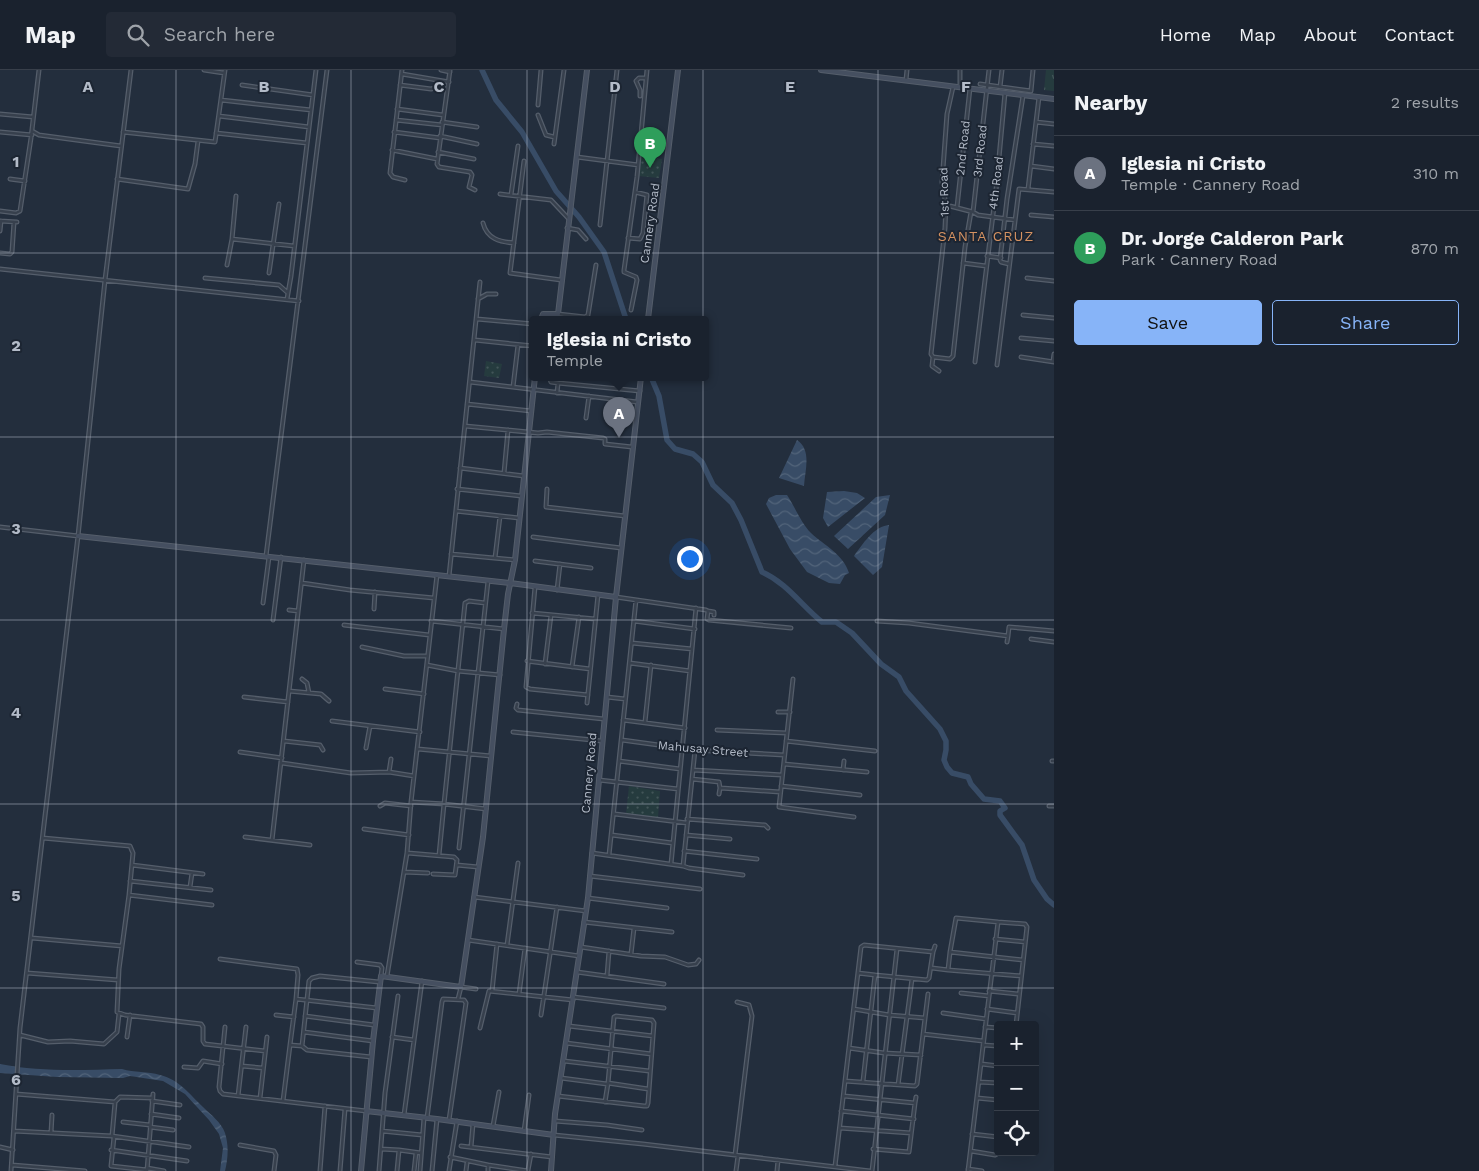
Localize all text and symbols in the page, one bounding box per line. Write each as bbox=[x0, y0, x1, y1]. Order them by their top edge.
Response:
search box bbox=[106, 12, 456, 57]
text: Map bbox=[25, 21, 76, 49]
icon: search bbox=[124, 21, 152, 49]
text: Search here bbox=[164, 23, 275, 46]
text: Home bbox=[1160, 24, 1211, 45]
text: Map bbox=[1239, 24, 1276, 45]
text: About bbox=[1304, 24, 1356, 45]
text: Contact bbox=[1384, 24, 1454, 45]
text: A bbox=[83, 77, 94, 96]
text: B bbox=[259, 77, 270, 96]
text: C bbox=[434, 77, 445, 96]
text: D bbox=[609, 77, 621, 96]
text: E bbox=[785, 77, 795, 96]
text: F bbox=[961, 77, 971, 96]
text: Nearby bbox=[1074, 90, 1147, 115]
text: 2 results bbox=[1391, 93, 1459, 112]
street label: 2nd Road bbox=[953, 120, 973, 176]
street label: 3rd Road bbox=[970, 124, 990, 178]
pin: B bbox=[634, 127, 666, 168]
text: 1 bbox=[13, 152, 19, 171]
text: Iglesia ni Cristo bbox=[1121, 152, 1266, 175]
street label: 4th Road bbox=[986, 156, 1006, 210]
text: A bbox=[1085, 164, 1095, 183]
text: 310 m bbox=[1413, 164, 1459, 183]
street label: 1st Road bbox=[936, 167, 952, 217]
text: Temple · Cannery Road bbox=[1121, 175, 1300, 194]
street label: Cannery Road bbox=[637, 182, 663, 264]
text: Dr. Jorge Calderon Park bbox=[1121, 227, 1344, 250]
district label: SANTA CRUZ bbox=[938, 228, 1034, 244]
text: B bbox=[1085, 239, 1095, 258]
text: 870 m bbox=[1410, 239, 1459, 258]
text: Park · Cannery Road bbox=[1121, 250, 1278, 269]
button: Save bbox=[1074, 300, 1262, 345]
button: Share bbox=[1272, 300, 1459, 345]
popup bbox=[529, 316, 709, 381]
text: Iglesia ni Cristo bbox=[547, 328, 691, 351]
text: 2 bbox=[11, 336, 21, 355]
text: Temple bbox=[547, 351, 603, 370]
pin: A bbox=[603, 397, 635, 438]
text: 3 bbox=[11, 519, 21, 538]
your location bbox=[677, 546, 703, 572]
text: 4 bbox=[11, 703, 21, 722]
street label: Cannery Road bbox=[578, 732, 600, 814]
street label: Mahusay Street bbox=[657, 738, 749, 760]
text: 5 bbox=[11, 886, 21, 905]
map controls bbox=[994, 1021, 1039, 1156]
button: + bbox=[994, 1021, 1039, 1066]
button: − bbox=[994, 1066, 1039, 1111]
text: 6 bbox=[11, 1070, 21, 1089]
button: locate bbox=[994, 1111, 1039, 1156]

